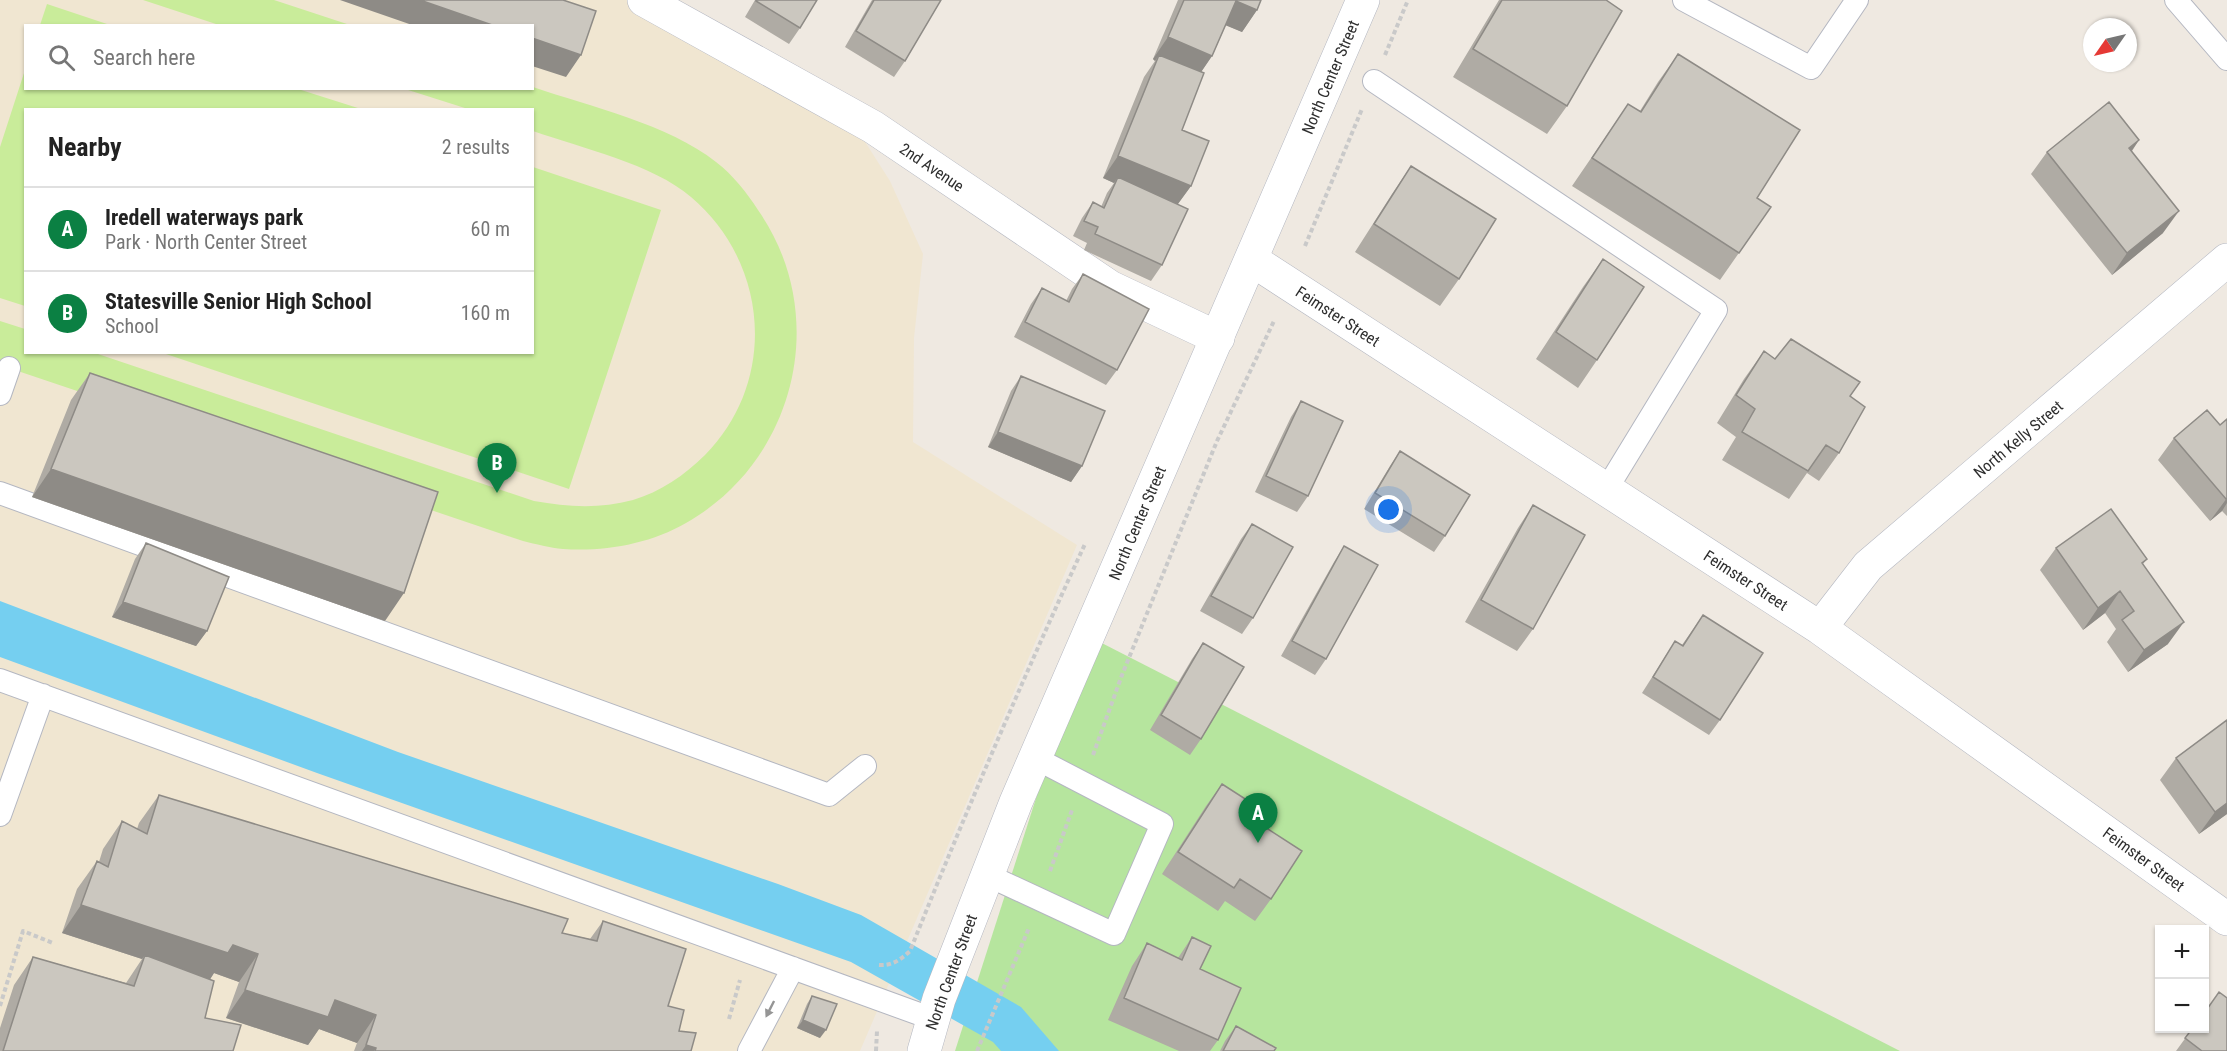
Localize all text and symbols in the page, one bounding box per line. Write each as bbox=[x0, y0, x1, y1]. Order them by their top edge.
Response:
street label: North Center Street bbox=[1298, 17, 1363, 137]
north arrow bbox=[2083, 18, 2137, 72]
search box bbox=[24, 24, 534, 90]
icon: search bbox=[45, 41, 78, 74]
text: Search here bbox=[93, 45, 195, 70]
text: Nearby bbox=[48, 132, 122, 162]
text: 2 results bbox=[442, 135, 510, 159]
street label: 2nd Avenue bbox=[896, 139, 967, 196]
text: Iredell waterways park bbox=[105, 205, 303, 230]
text: A bbox=[62, 217, 73, 241]
text: 60 m bbox=[471, 217, 510, 241]
text: Park · North Center Street bbox=[105, 230, 307, 254]
street label: Feimster Street bbox=[1292, 282, 1384, 351]
text: Statesville Senior High School bbox=[105, 289, 372, 314]
text: B bbox=[62, 301, 73, 325]
text: 160 m bbox=[461, 301, 510, 325]
text: School bbox=[105, 314, 159, 338]
street label: North Kelly Street bbox=[1970, 396, 2067, 482]
pin: B bbox=[478, 444, 516, 493]
street label: North Center Street bbox=[1105, 463, 1170, 583]
your location bbox=[1374, 495, 1403, 524]
street label: Feimster Street bbox=[1700, 546, 1792, 615]
pin: A bbox=[1238, 794, 1278, 843]
street label: Feimster Street bbox=[2099, 823, 2188, 896]
street label: North Center Street bbox=[922, 911, 981, 1033]
map controls bbox=[2155, 925, 2209, 1033]
button: + bbox=[2155, 925, 2209, 979]
button: − bbox=[2155, 979, 2209, 1033]
one-way arrow bbox=[765, 1001, 775, 1018]

